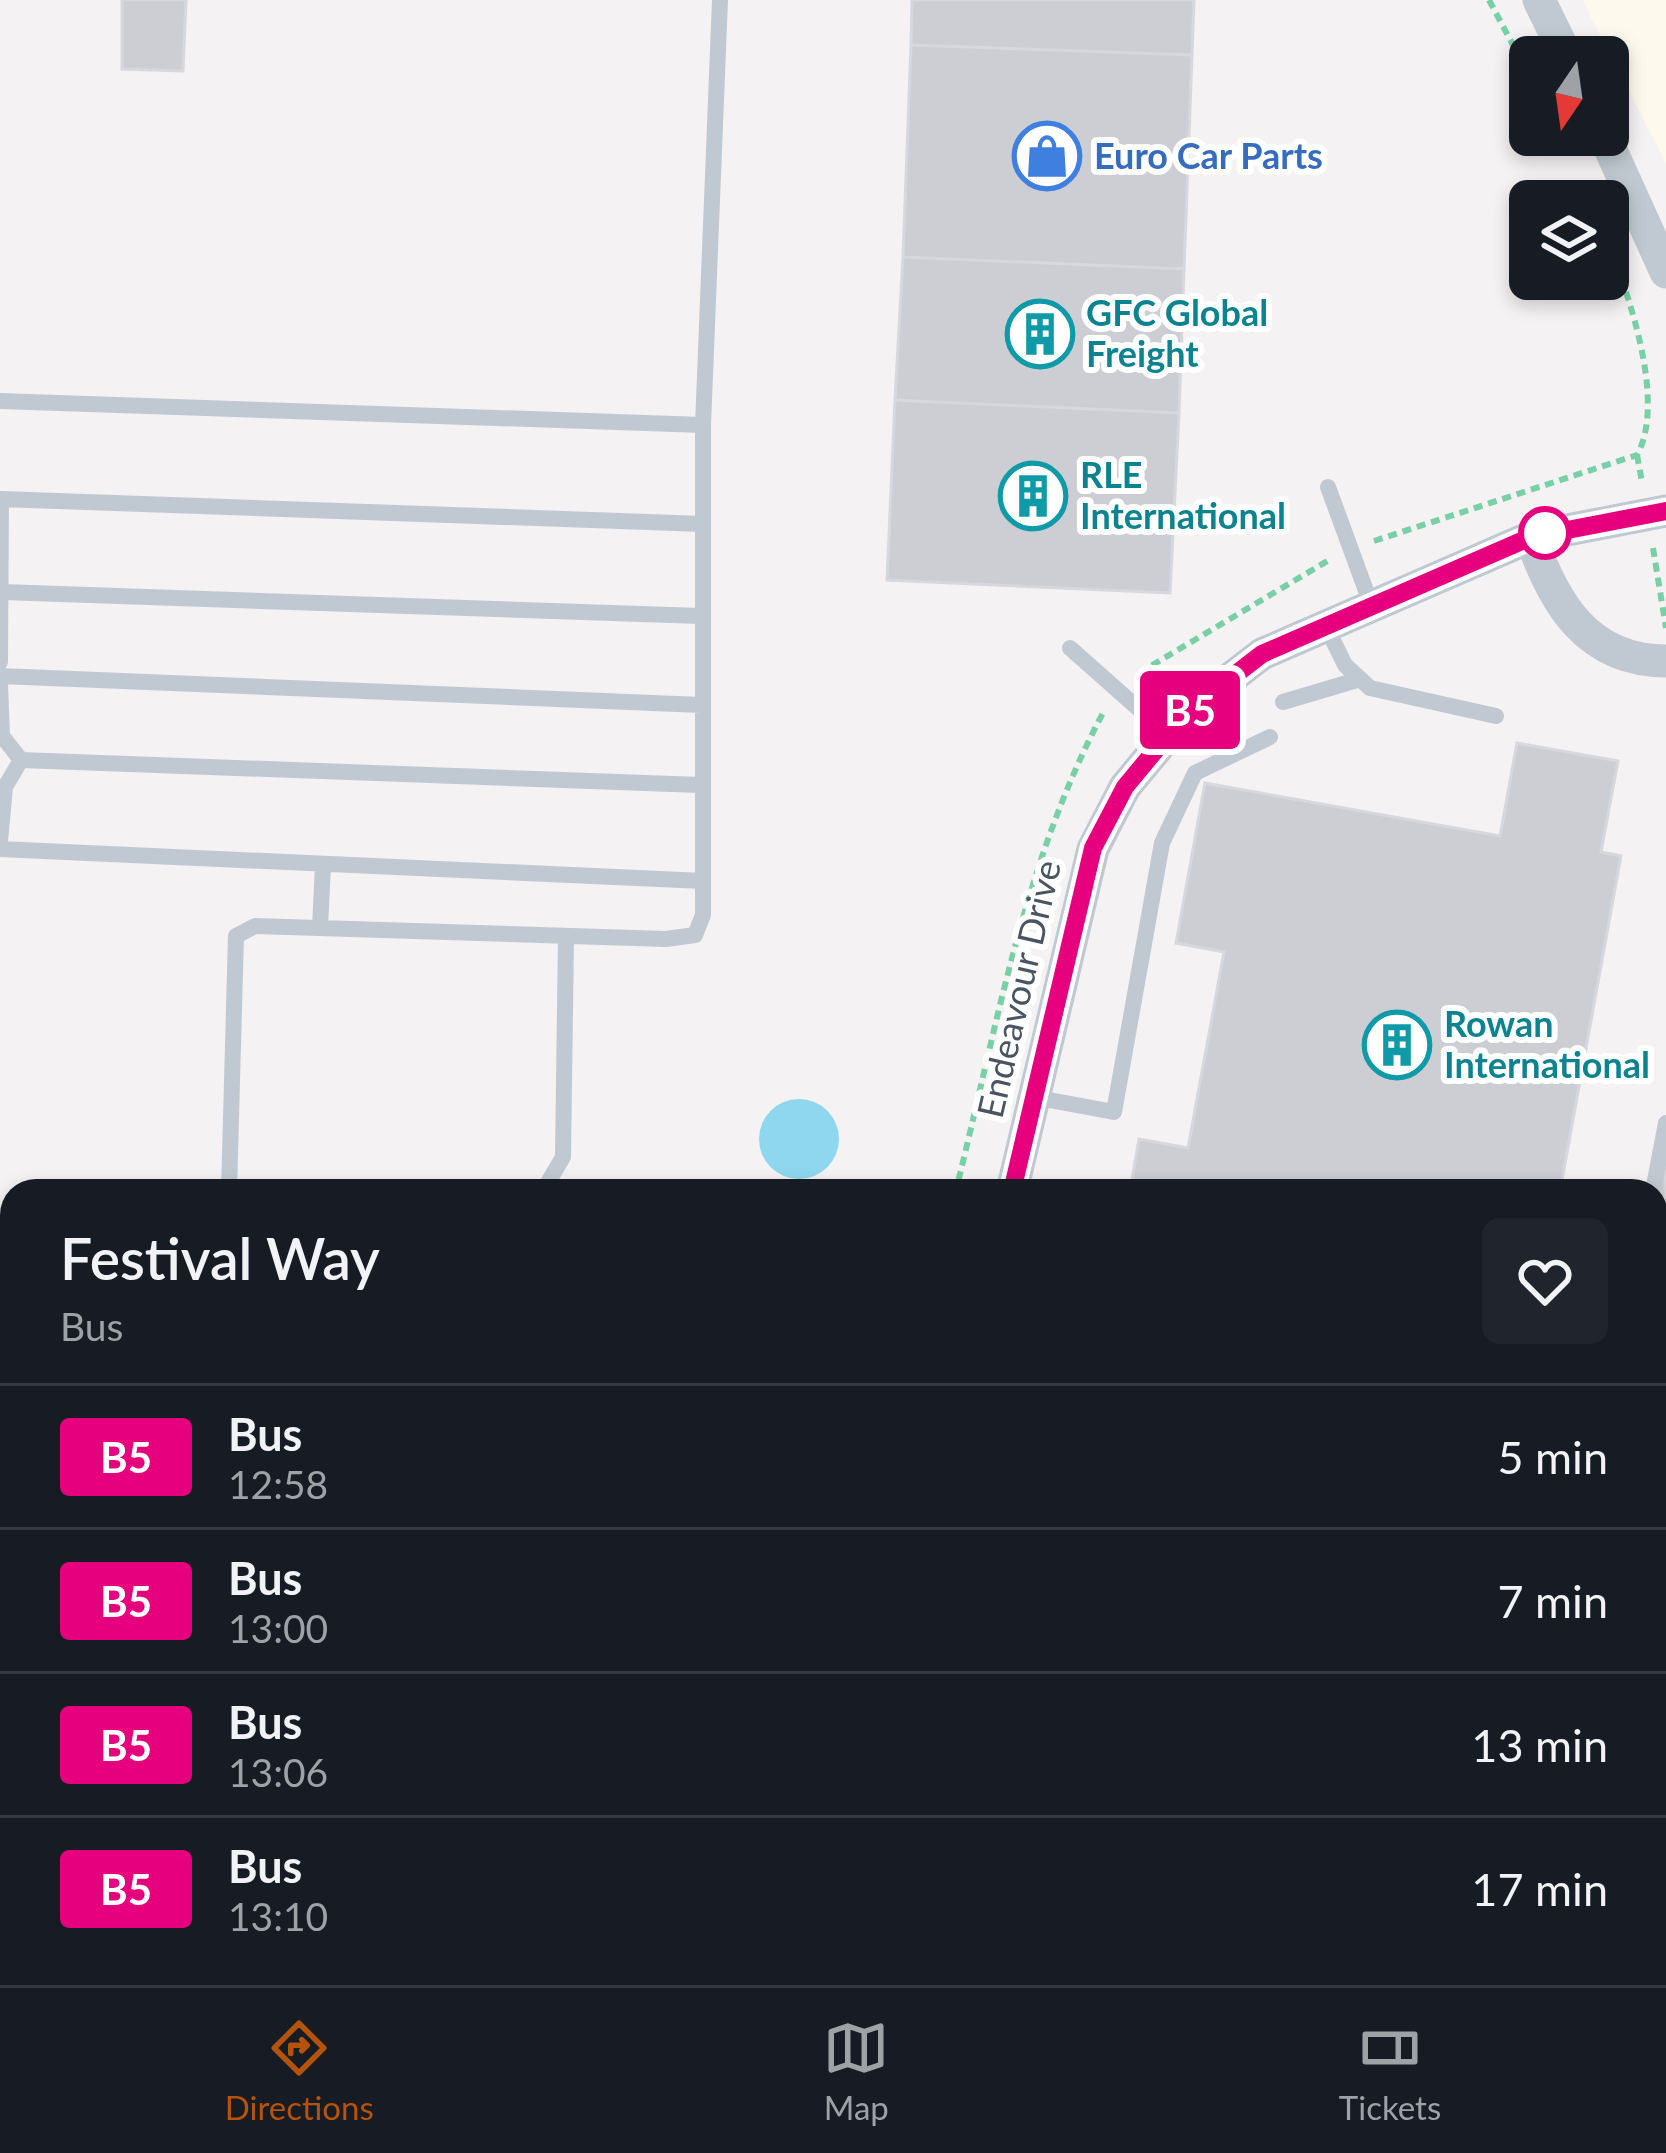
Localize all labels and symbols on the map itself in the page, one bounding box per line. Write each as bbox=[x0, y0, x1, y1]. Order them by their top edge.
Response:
north arrow bbox=[1509, 36, 1629, 156]
shop icon: Euro Car Parts bbox=[1012, 121, 1082, 191]
place label: Euro Car Parts bbox=[1094, 133, 1323, 177]
place label: GFC Global Freight bbox=[1086, 290, 1268, 375]
building icon: GFC Global Freight bbox=[1005, 299, 1075, 369]
place label: RLE International bbox=[1080, 452, 1286, 537]
building icon: RLE International bbox=[998, 461, 1068, 531]
unlabelled marker bbox=[1520, 508, 1570, 558]
line badge: B5 bbox=[1136, 671, 1244, 749]
street label: Endeavour Drive bbox=[967, 856, 1069, 1122]
place label: Rowan International bbox=[1444, 1001, 1650, 1086]
building icon: Rowan International bbox=[1362, 1010, 1432, 1080]

